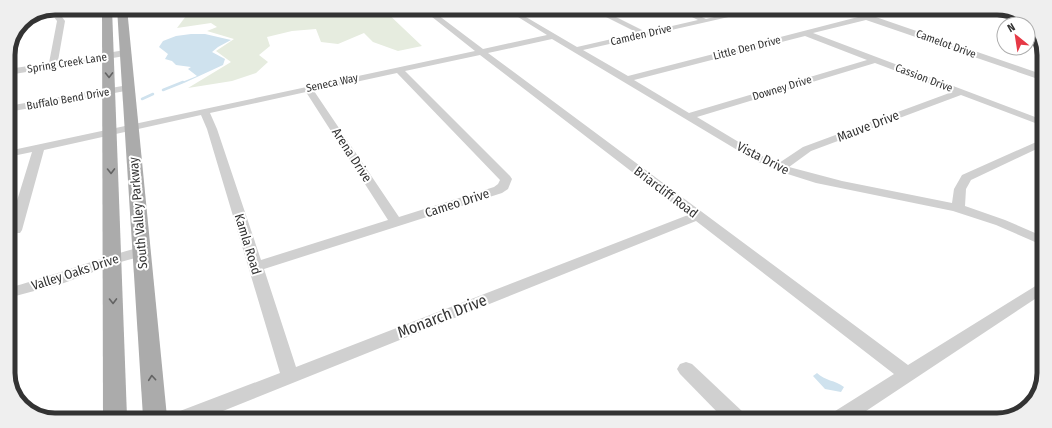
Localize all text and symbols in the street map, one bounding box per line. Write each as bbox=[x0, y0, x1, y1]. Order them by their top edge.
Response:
north arrow bbox=[996, 16, 1036, 56]
text: N bbox=[1005, 20, 1017, 35]
street label: Camden Drive bbox=[609, 22, 673, 48]
street label: Camelot Drive bbox=[914, 27, 978, 61]
street label: Little Den Drive bbox=[712, 33, 782, 63]
street label: Spring Creek Lane bbox=[26, 50, 108, 76]
street label: Cassion Drive bbox=[894, 61, 954, 95]
street label: Seneca Way bbox=[305, 71, 359, 95]
one-way arrow bbox=[105, 72, 113, 78]
street label: Downey Drive bbox=[751, 73, 813, 103]
street label: Buffalo Bend Drive bbox=[26, 85, 110, 113]
street label: Mauve Drive bbox=[835, 107, 901, 145]
street label: Arena Drive bbox=[329, 125, 375, 185]
street label: Vista Drive bbox=[734, 138, 792, 178]
street label: South Valley Parkway bbox=[126, 156, 150, 269]
street label: Briarcliff Road bbox=[631, 163, 701, 221]
one-way arrow bbox=[106, 168, 115, 174]
street label: Cameo Drive bbox=[423, 186, 491, 220]
street label: Kamla Road bbox=[232, 212, 264, 276]
street label: Valley Oaks Drive bbox=[29, 251, 121, 293]
street label: Monarch Drive bbox=[395, 290, 489, 342]
one-way arrow bbox=[109, 298, 117, 304]
one-way arrow bbox=[147, 375, 156, 381]

